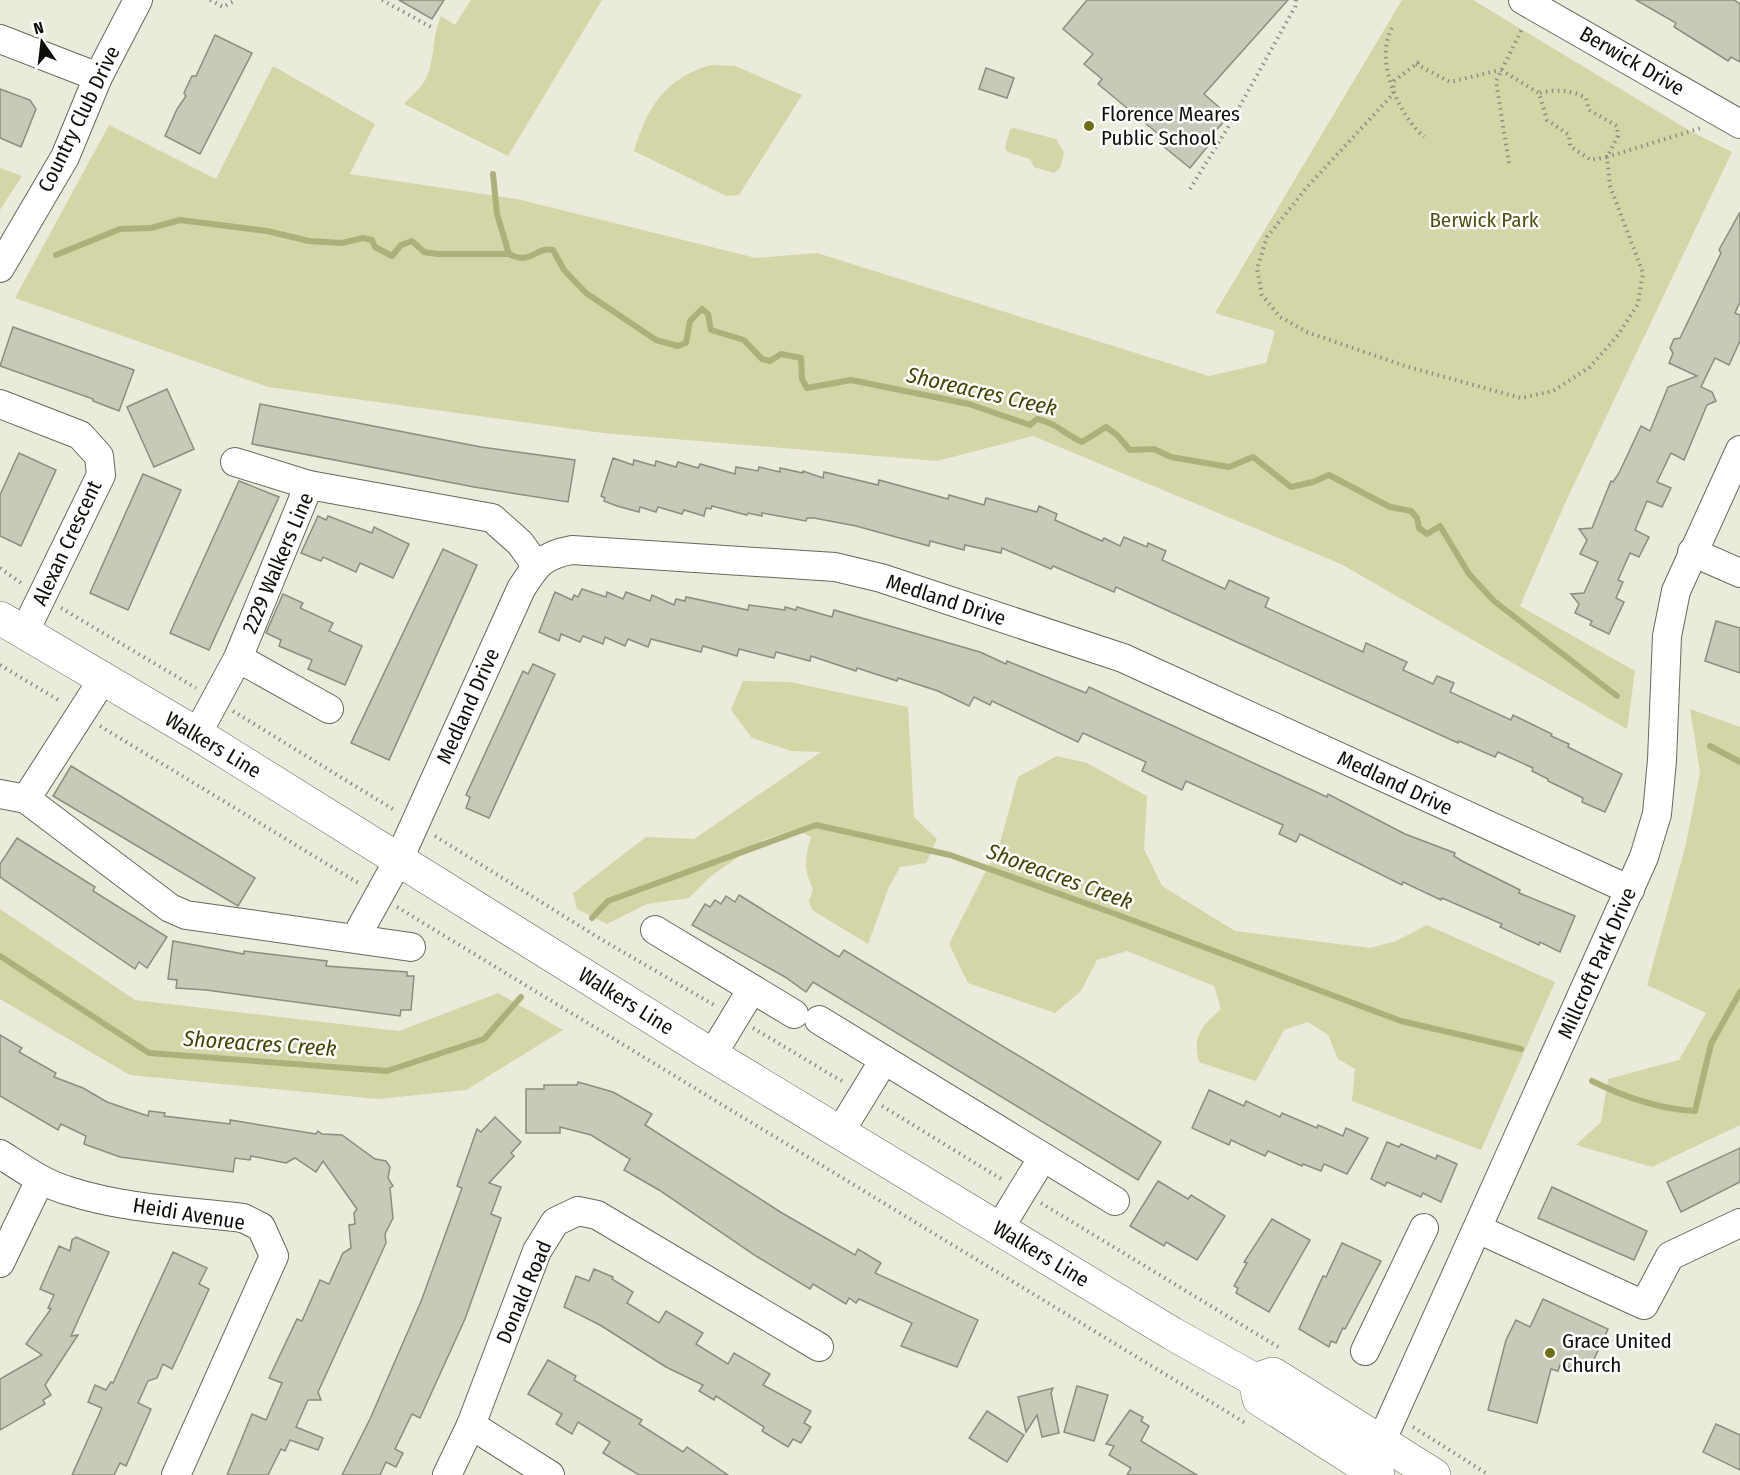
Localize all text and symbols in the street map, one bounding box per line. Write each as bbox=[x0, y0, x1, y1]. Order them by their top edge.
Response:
north arrow bbox=[12, 12, 72, 72]
text: N bbox=[32, 18, 45, 38]
street label: Berwick Drive bbox=[1575, 21, 1689, 101]
street label: Country Club Drive bbox=[32, 42, 126, 196]
place label: Florence Meares Public School bbox=[1101, 101, 1240, 151]
marker: Florence Meares Public School bbox=[1082, 119, 1096, 133]
park label: Berwick Park bbox=[1429, 207, 1539, 233]
water label: Shoreacres Creek bbox=[903, 361, 1060, 422]
street label: Alexan Crescent bbox=[27, 476, 107, 610]
street label: 2229 Walkers Line bbox=[237, 489, 319, 637]
street label: Medland Drive bbox=[883, 568, 1009, 632]
street label: Medland Drive bbox=[431, 644, 505, 768]
street label: Walkers Line bbox=[160, 706, 266, 784]
street label: Medland Drive bbox=[1333, 745, 1457, 821]
water label: Shoreacres Creek bbox=[982, 837, 1136, 915]
street label: Millcroft Park Drive bbox=[1552, 883, 1642, 1043]
street label: Walkers Line bbox=[573, 961, 679, 1041]
water label: Shoreacres Creek bbox=[182, 1025, 337, 1062]
street label: Heidi Avenue bbox=[131, 1192, 247, 1236]
street label: Walkers Line bbox=[988, 1215, 1094, 1293]
street label: Donald Road bbox=[491, 1236, 557, 1348]
place label: Grace United Church bbox=[1562, 1328, 1672, 1378]
marker: Grace United Church bbox=[1543, 1346, 1557, 1360]

